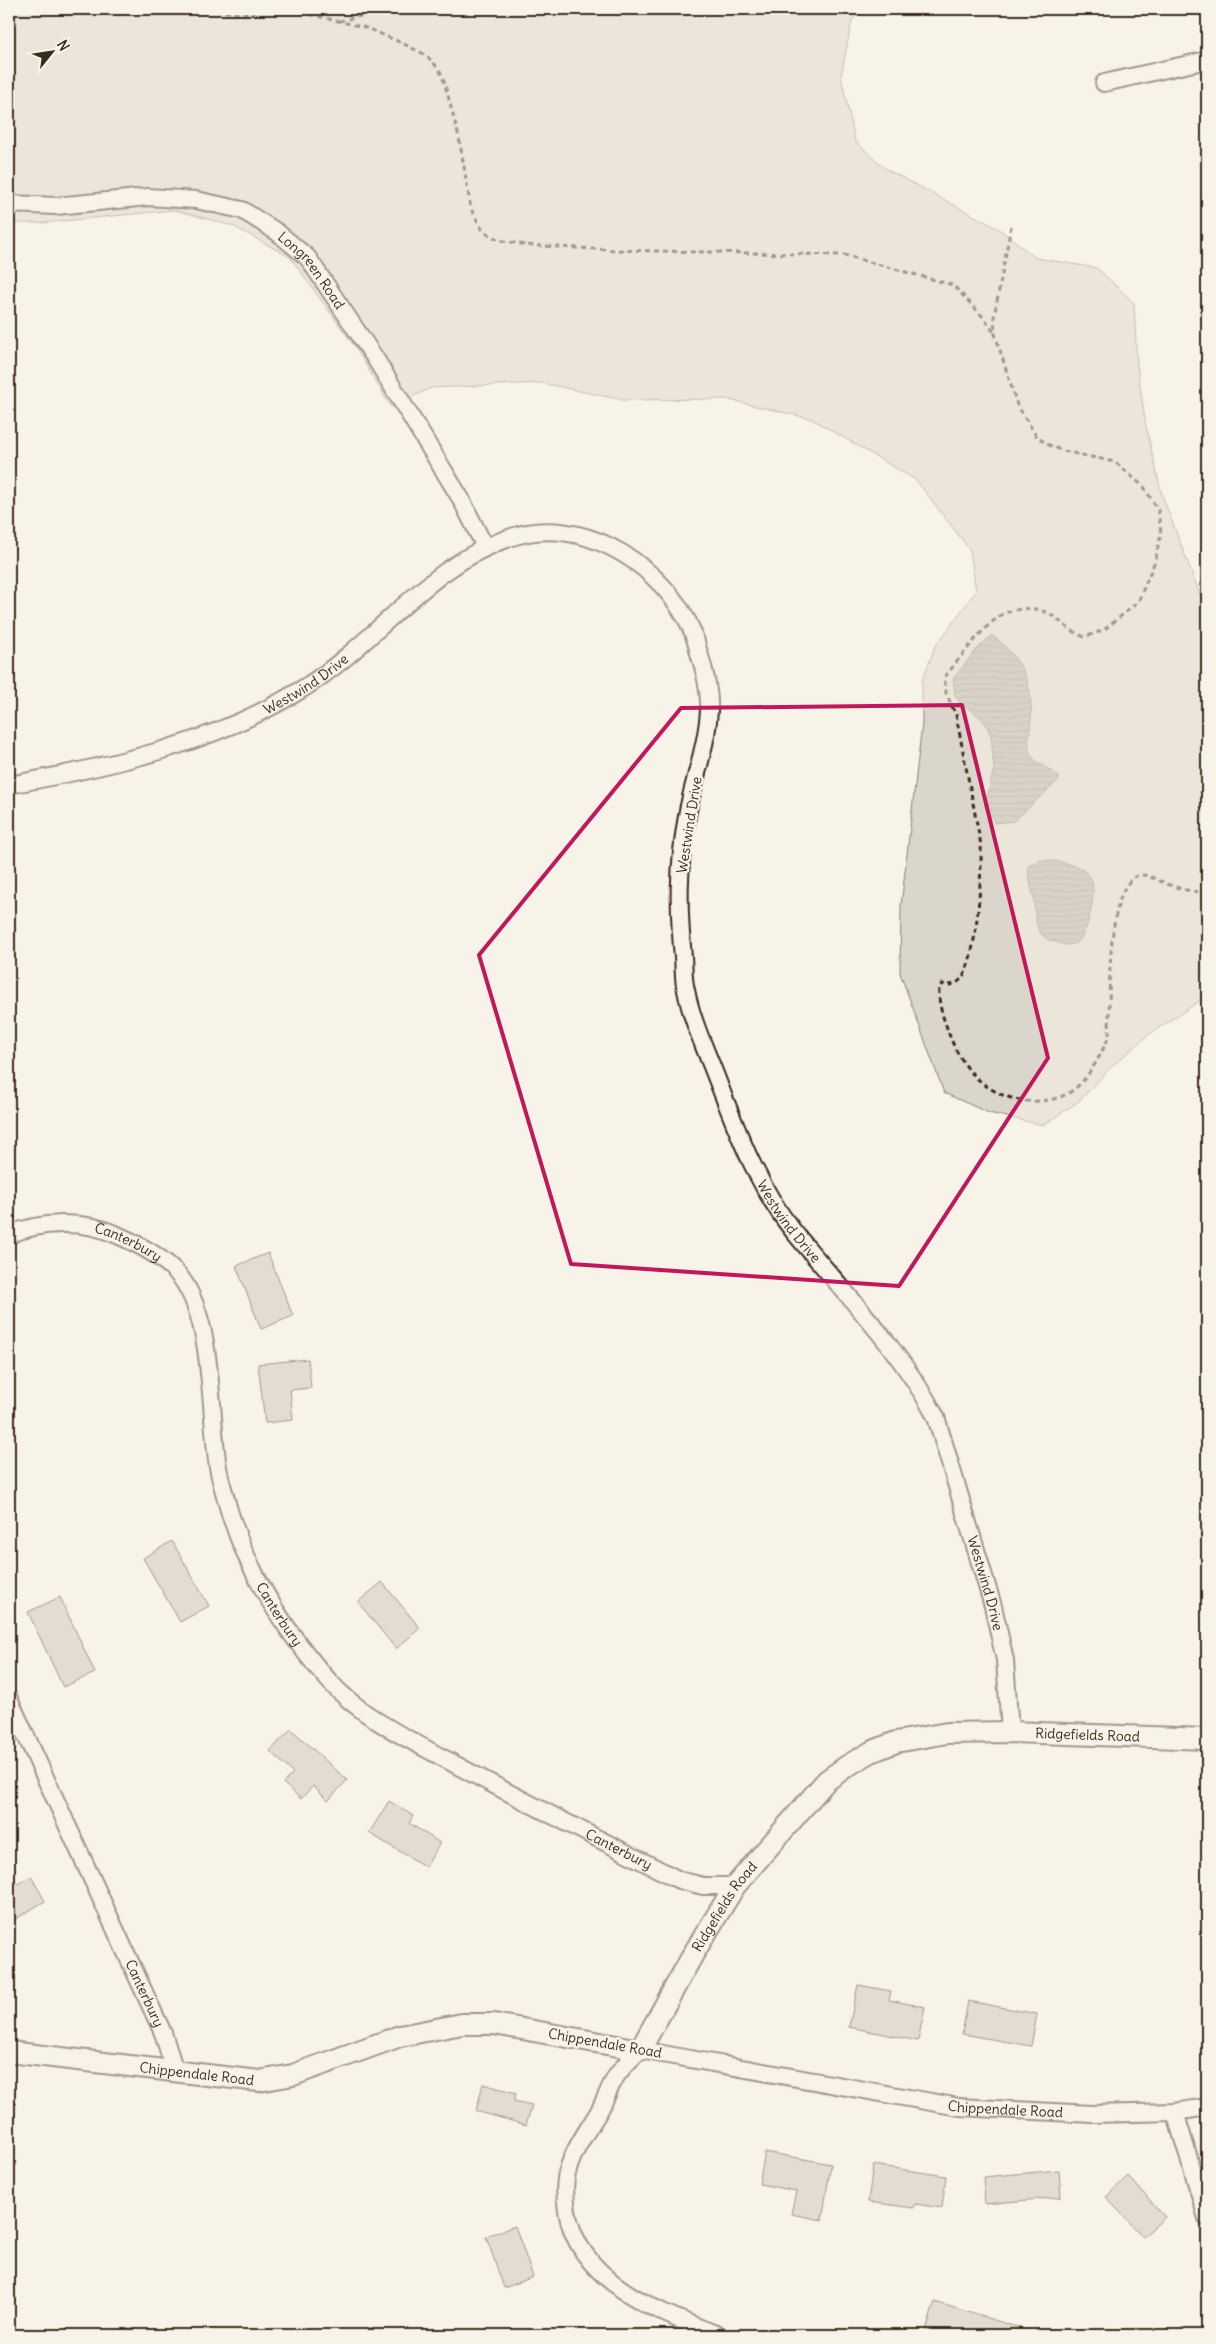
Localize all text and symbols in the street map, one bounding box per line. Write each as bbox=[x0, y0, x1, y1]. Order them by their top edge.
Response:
north arrow bbox=[28, 28, 78, 78]
text: N bbox=[53, 37, 73, 54]
street label: Longreen Road bbox=[274, 228, 349, 312]
street label: Westwind Drive bbox=[260, 650, 352, 718]
street label: Westwind Drive bbox=[672, 775, 706, 875]
street label: Westwind Drive bbox=[753, 1177, 825, 1266]
street label: Canterbury bbox=[93, 1219, 165, 1266]
street label: Westwind Drive bbox=[963, 1534, 1007, 1632]
street label: Canterbury bbox=[252, 1579, 307, 1650]
street label: Ridgefields Road bbox=[1035, 1724, 1140, 1746]
street label: Canterbury bbox=[583, 1825, 655, 1874]
street label: Ridgefields Road bbox=[688, 1858, 761, 1955]
street label: Canterbury bbox=[121, 1957, 168, 2030]
street label: Chippendale Road bbox=[547, 2024, 663, 2062]
street label: Chippendale Road bbox=[138, 2058, 255, 2089]
street label: Chippendale Road bbox=[946, 2096, 1063, 2121]

